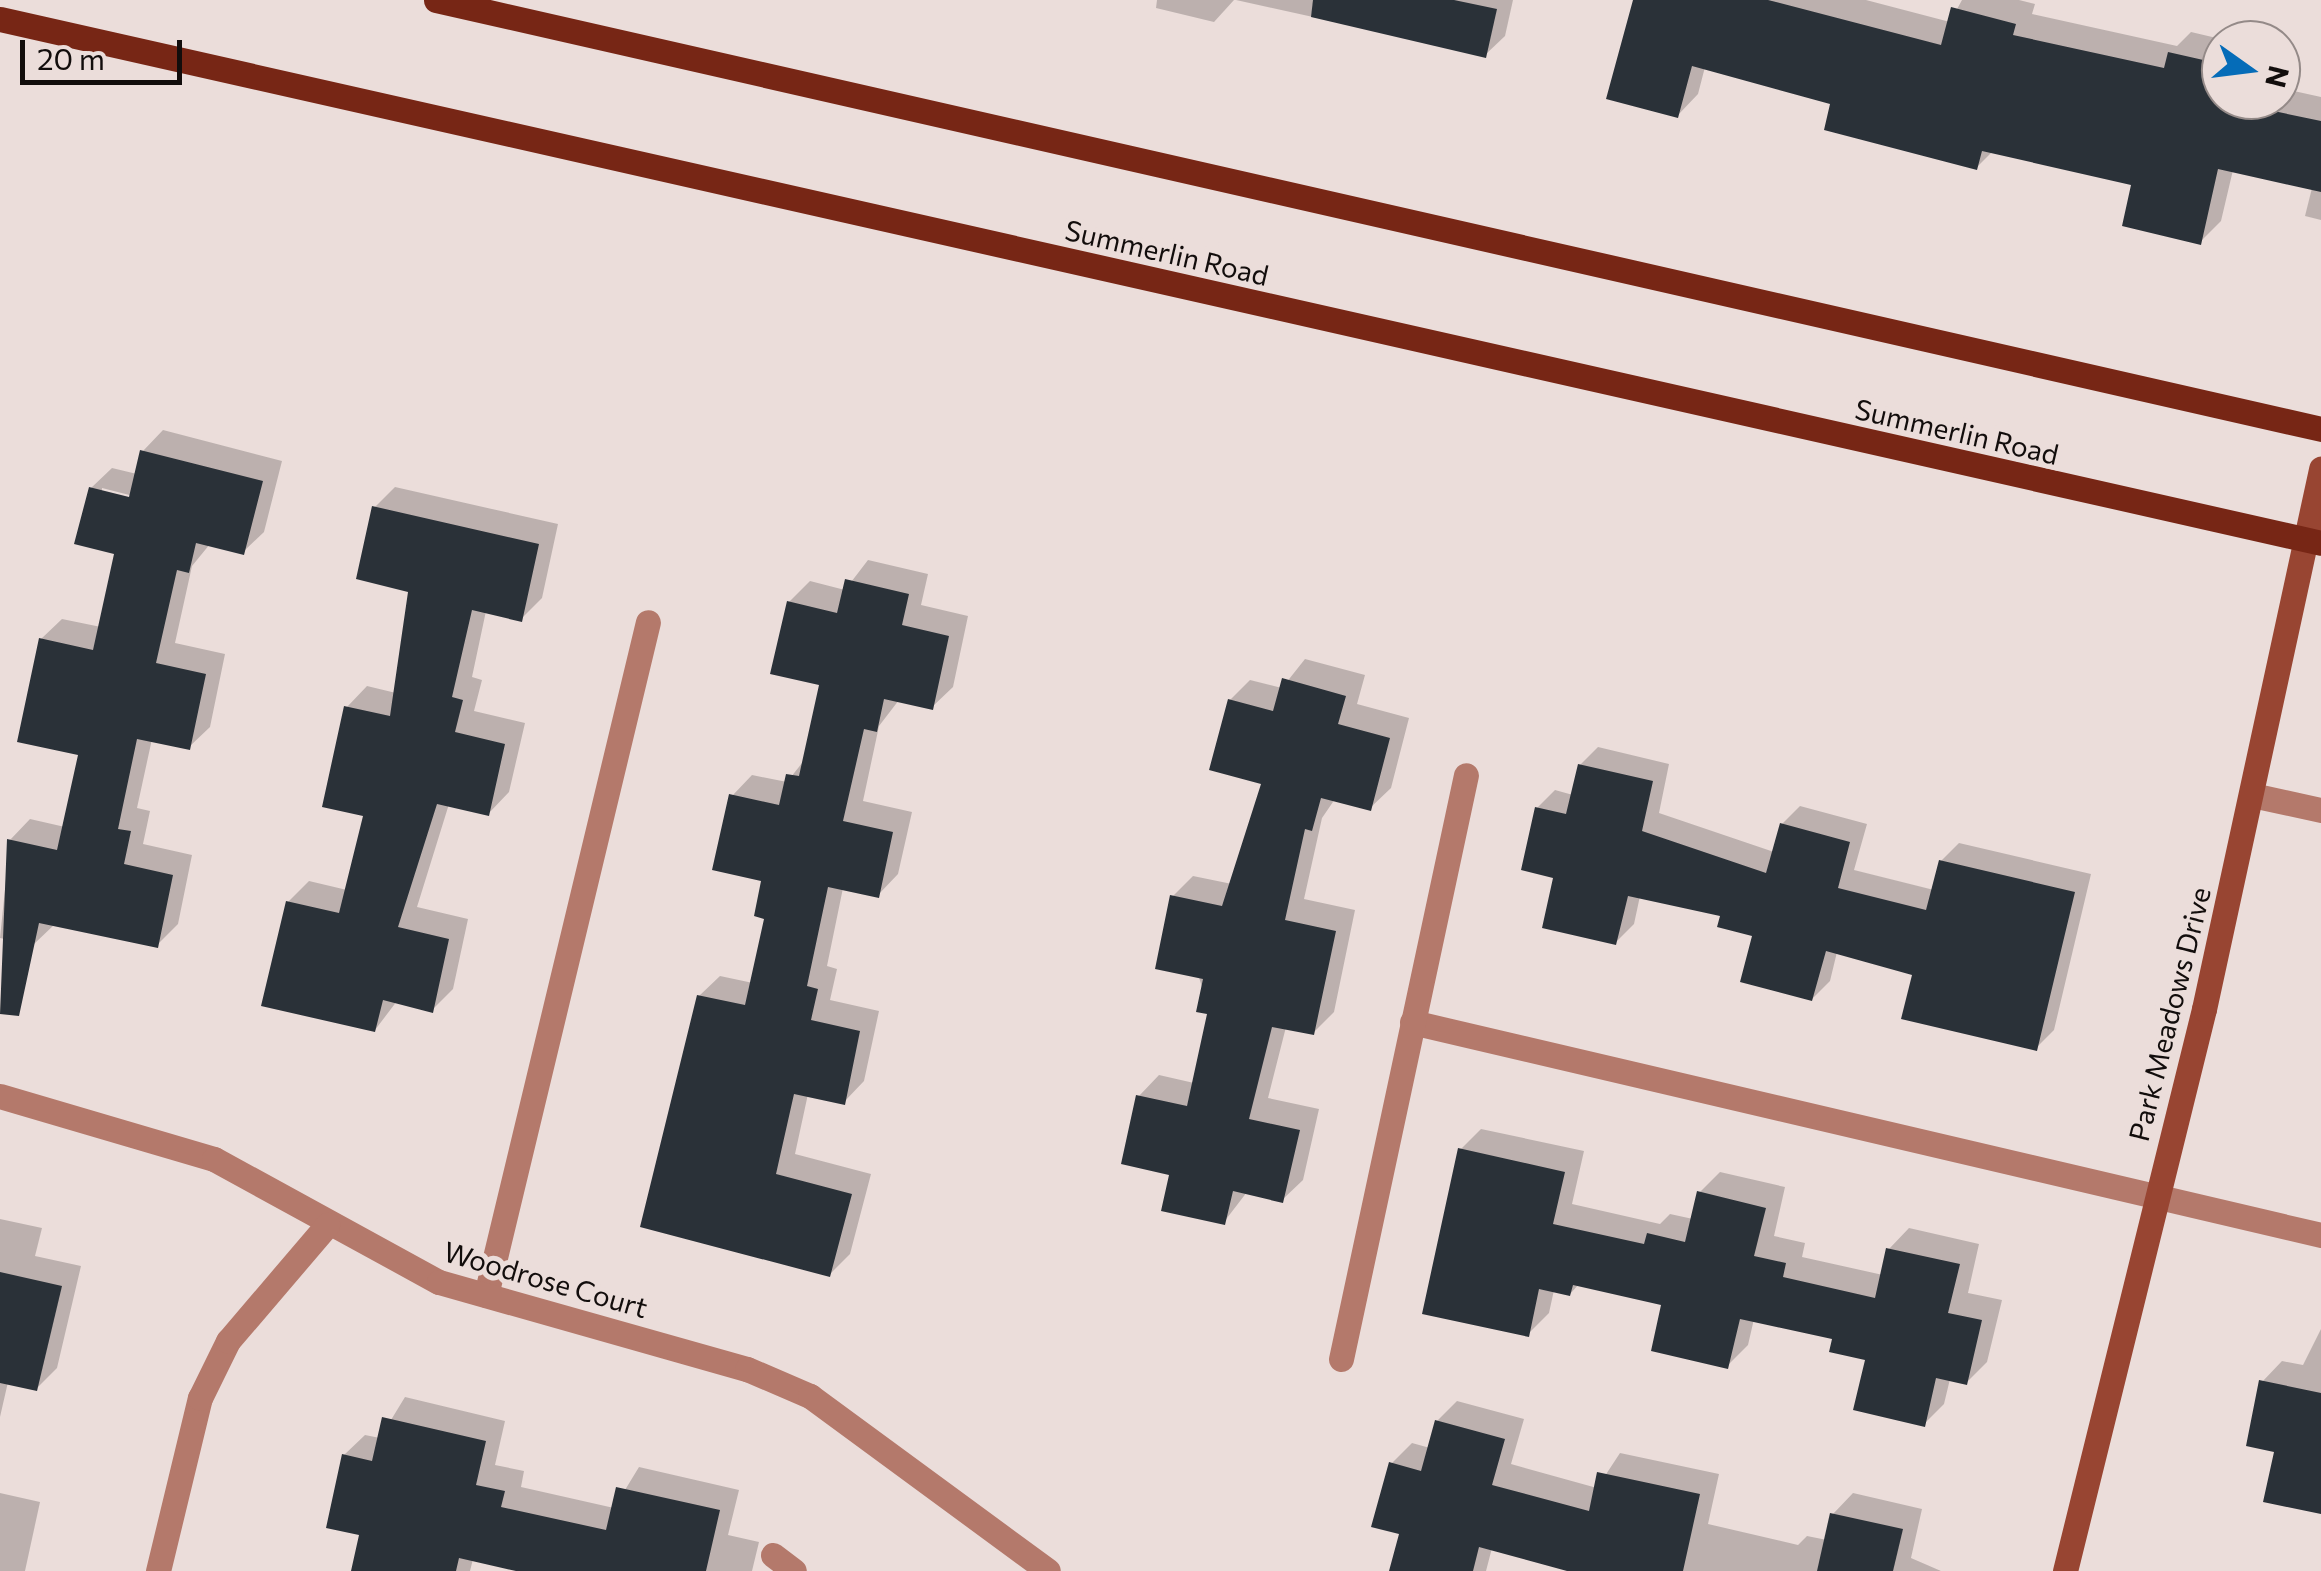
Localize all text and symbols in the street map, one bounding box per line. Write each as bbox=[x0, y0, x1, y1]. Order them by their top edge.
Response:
scale bar bbox=[25, 20, 188, 82]
north arrow bbox=[2201, 20, 2301, 120]
text: 20 m bbox=[37, 39, 105, 76]
text: N bbox=[2259, 62, 2297, 91]
street label: Summerlin Road bbox=[1062, 212, 1272, 292]
street label: Summerlin Road bbox=[1852, 391, 2062, 471]
street label: Park Meadows Drive bbox=[2121, 884, 2217, 1144]
street label: Woodrose Court bbox=[440, 1234, 652, 1324]

